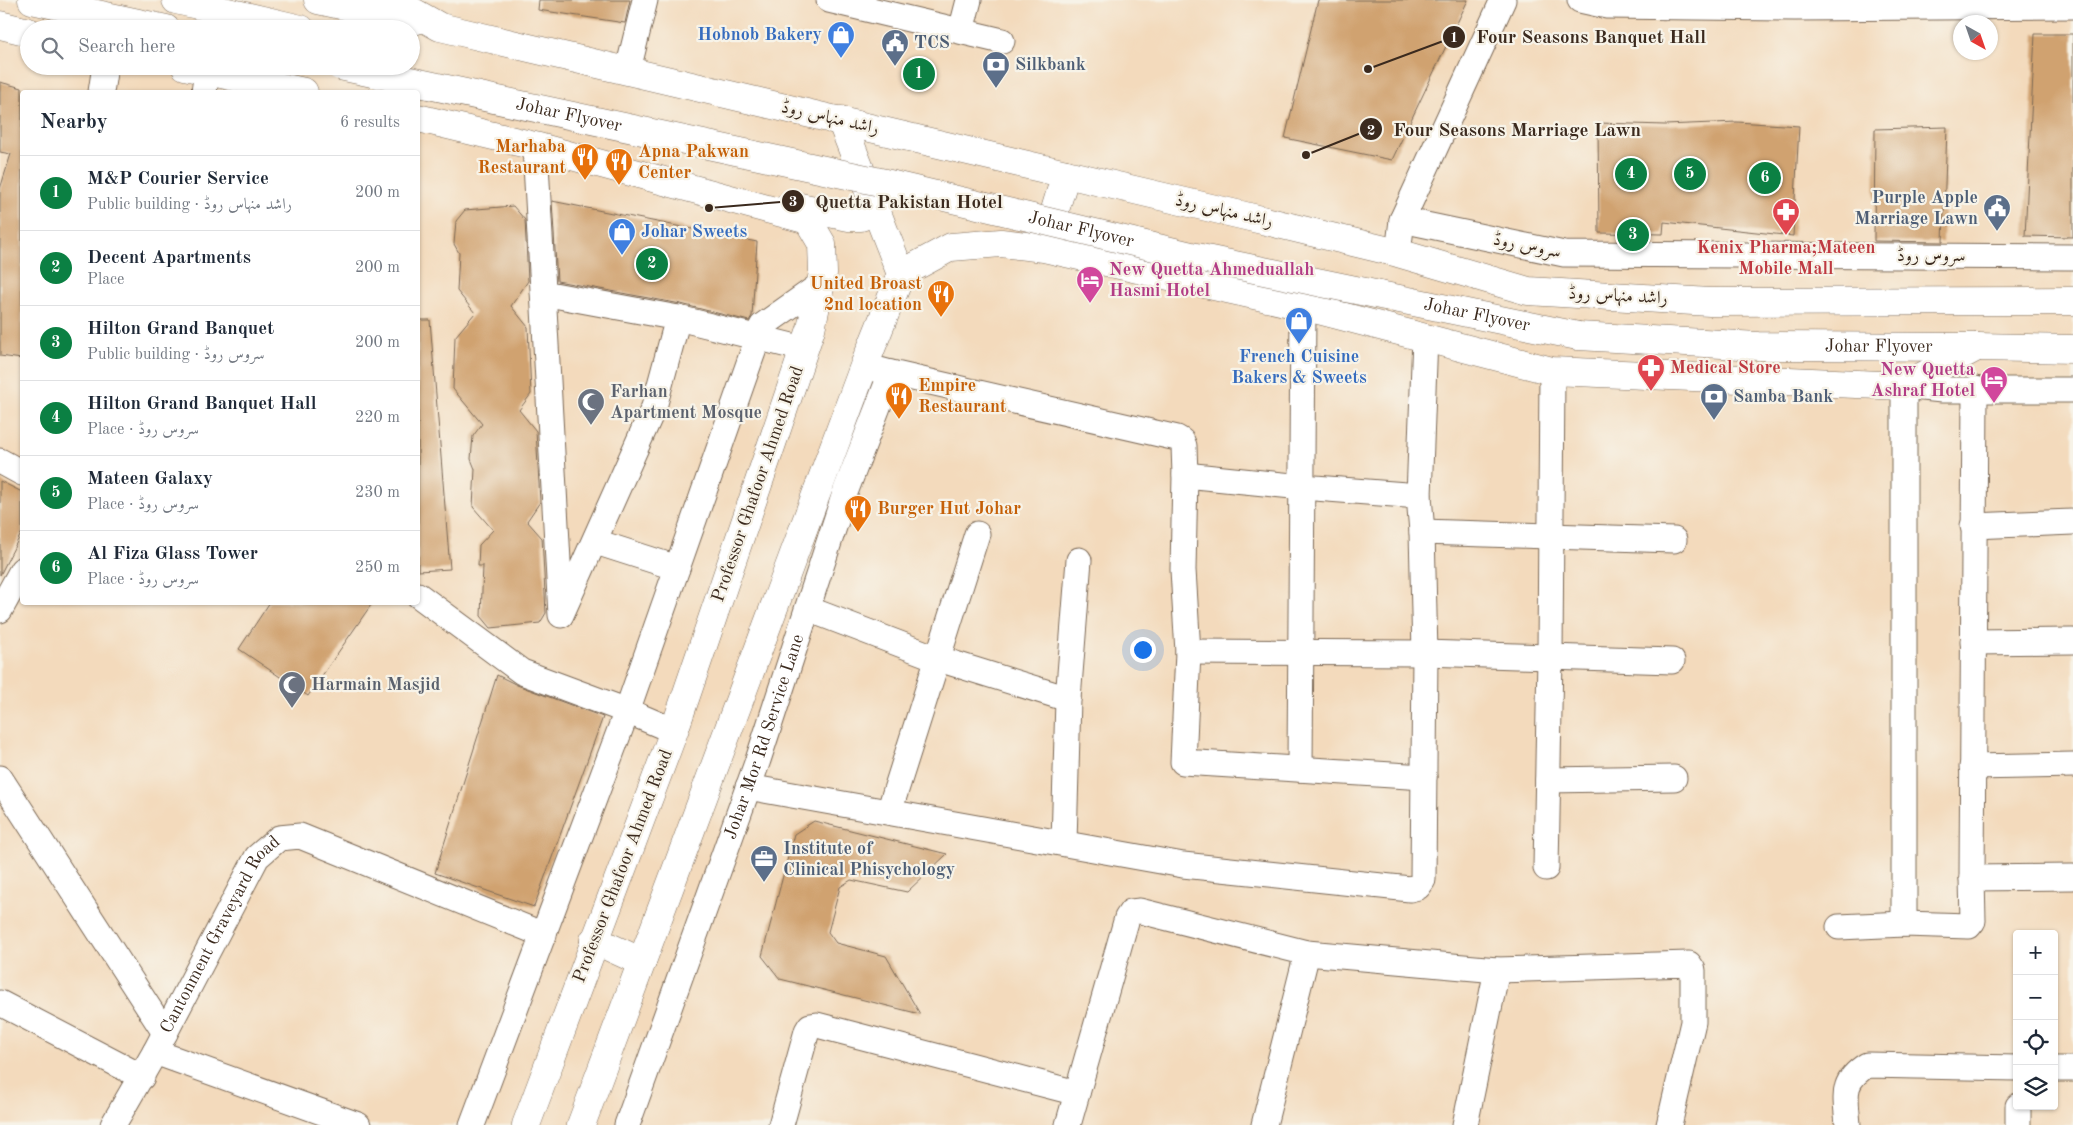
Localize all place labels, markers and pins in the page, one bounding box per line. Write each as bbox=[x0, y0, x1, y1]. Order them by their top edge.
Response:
shop icon: Hobnob Bakery bbox=[826, 20, 856, 59]
callout: Four Seasons Banquet Hall bbox=[1441, 20, 1716, 54]
place label: Hobnob Bakery bbox=[697, 26, 822, 44]
public building icon: TCS bbox=[880, 28, 910, 67]
place label: TCS bbox=[914, 34, 950, 52]
bank icon: Silkbank bbox=[981, 50, 1011, 89]
pin: 1 bbox=[903, 55, 935, 93]
place label: Silkbank bbox=[1015, 56, 1086, 74]
callout: Four Seasons Marriage Lawn bbox=[1358, 112, 1651, 146]
place label: Marhaba Restaurant bbox=[478, 138, 566, 177]
restaurant icon: Marhaba Restaurant bbox=[570, 142, 600, 181]
place label: Apna Pakwan Center bbox=[638, 143, 749, 182]
restaurant icon: Apna Pakwan Center bbox=[604, 147, 634, 186]
pin: 4 bbox=[1615, 155, 1647, 193]
pin: 5 bbox=[1674, 155, 1706, 193]
pin: 6 bbox=[1749, 159, 1781, 197]
callout: Quetta Pakistan Hotel bbox=[780, 184, 1013, 218]
place label: Purple Apple Marriage Lawn bbox=[1854, 189, 1978, 228]
public building icon: Purple Apple Marriage Lawn bbox=[1982, 193, 2012, 232]
pharmacy icon: Kenix Pharma;Mateen Mobile Mall bbox=[1771, 197, 1801, 236]
pin: 3 bbox=[1617, 216, 1649, 254]
shop icon: Johar Sweets bbox=[607, 217, 637, 256]
place label: Johar Sweets bbox=[641, 223, 748, 241]
place label: Kenix Pharma;Mateen Mobile Mall bbox=[1696, 239, 1876, 278]
pin: 2 bbox=[636, 245, 668, 283]
place label: New Quetta Ahmeduallah Hasmi Hotel bbox=[1109, 261, 1314, 300]
hotel icon: New Quetta Ahmeduallah Hasmi Hotel bbox=[1075, 265, 1105, 304]
place label: United Broast 2nd location bbox=[810, 275, 922, 314]
restaurant icon: United Broast 2nd location bbox=[926, 279, 956, 318]
shop icon: French Cuisine Bakers & Sweets bbox=[1284, 306, 1314, 345]
place label: French Cuisine Bakers & Sweets bbox=[1231, 348, 1367, 387]
pharmacy icon: Medical Store bbox=[1636, 353, 1666, 392]
place label: Medical Store bbox=[1670, 359, 1781, 377]
place label: New Quetta Ashraf Hotel bbox=[1871, 361, 1975, 400]
hotel icon: New Quetta Ashraf Hotel bbox=[1979, 365, 2009, 404]
place label: Empire Restaurant bbox=[918, 377, 1007, 416]
restaurant icon: Empire Restaurant bbox=[884, 381, 914, 420]
bank icon: Samba Bank bbox=[1699, 382, 1729, 421]
place label: Farhan Apartment Mosque bbox=[610, 383, 762, 422]
mosque icon: Farhan Apartment Mosque bbox=[576, 387, 606, 426]
place label: Samba Bank bbox=[1733, 388, 1833, 406]
restaurant icon: Burger Hut Johar bbox=[843, 494, 873, 533]
place label: Burger Hut Johar bbox=[877, 500, 1021, 518]
mosque icon: Harmain Masjid bbox=[277, 670, 307, 709]
place label: Harmain Masjid bbox=[311, 676, 441, 694]
place label: Institute of Clinical Phisychology bbox=[783, 840, 955, 879]
office icon: Institute of Clinical Phisychology bbox=[749, 844, 779, 883]

